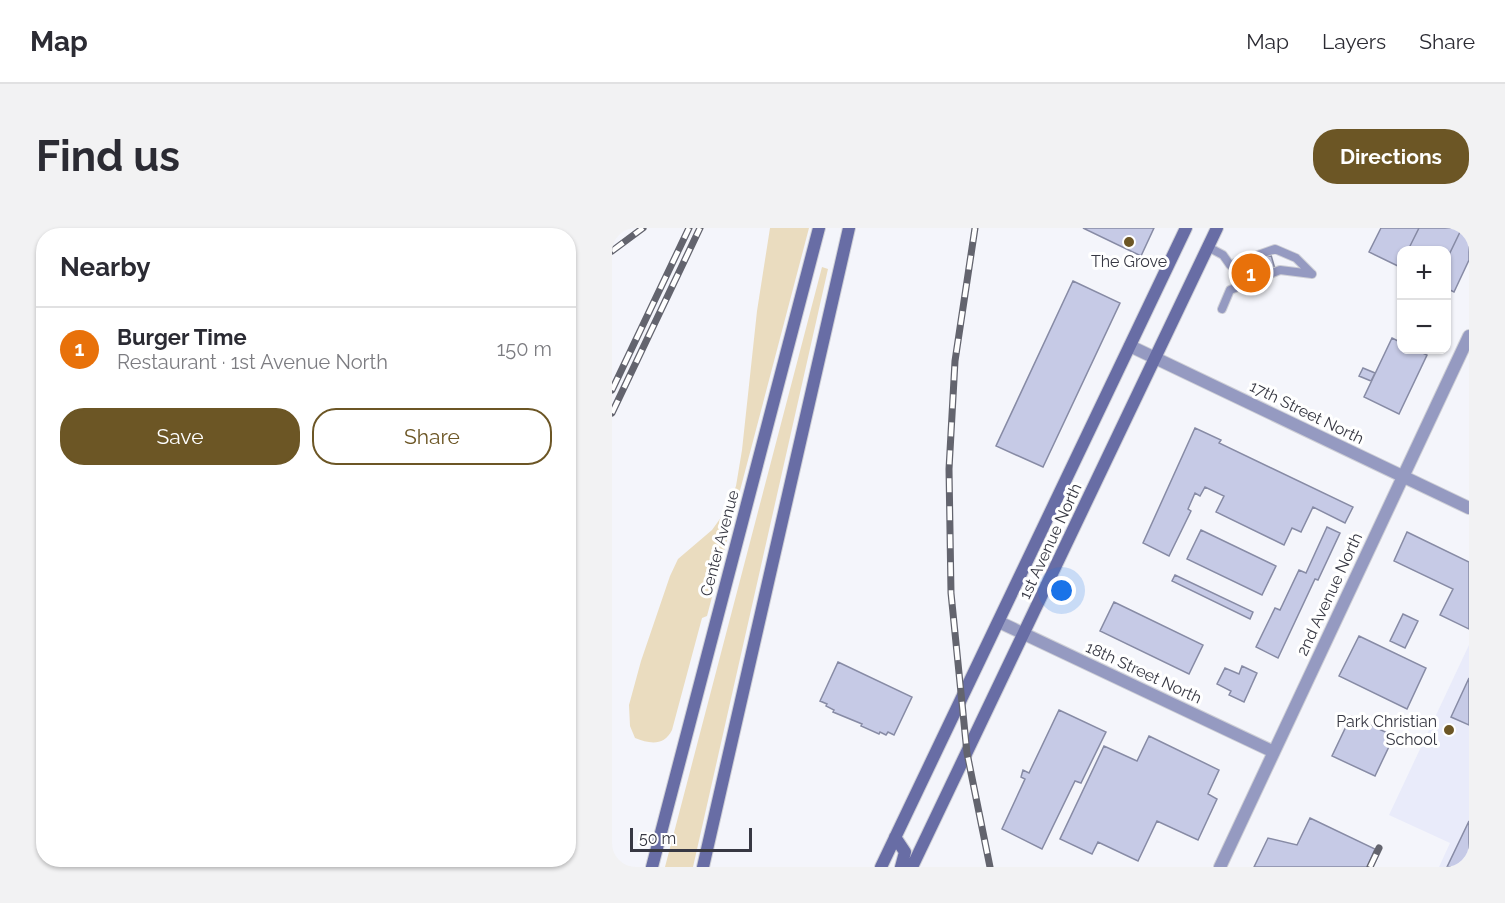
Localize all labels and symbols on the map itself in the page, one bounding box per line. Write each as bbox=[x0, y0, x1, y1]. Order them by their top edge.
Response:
marker: The Grove bbox=[1122, 235, 1136, 249]
pin: 1 bbox=[1232, 250, 1270, 296]
place label: The Grove bbox=[1091, 252, 1167, 271]
street label: 17th Street North bbox=[1247, 377, 1367, 448]
street label: 1st Avenue North bbox=[1015, 480, 1086, 602]
street label: Center Avenue bbox=[696, 488, 743, 598]
street label: 2nd Avenue North bbox=[1293, 530, 1366, 659]
your location bbox=[1047, 576, 1076, 605]
street label: 18th Street North bbox=[1083, 637, 1205, 708]
place label: Park Christian School bbox=[1336, 712, 1438, 749]
marker: Park Christian School bbox=[1442, 723, 1456, 737]
scale bar bbox=[630, 825, 752, 852]

